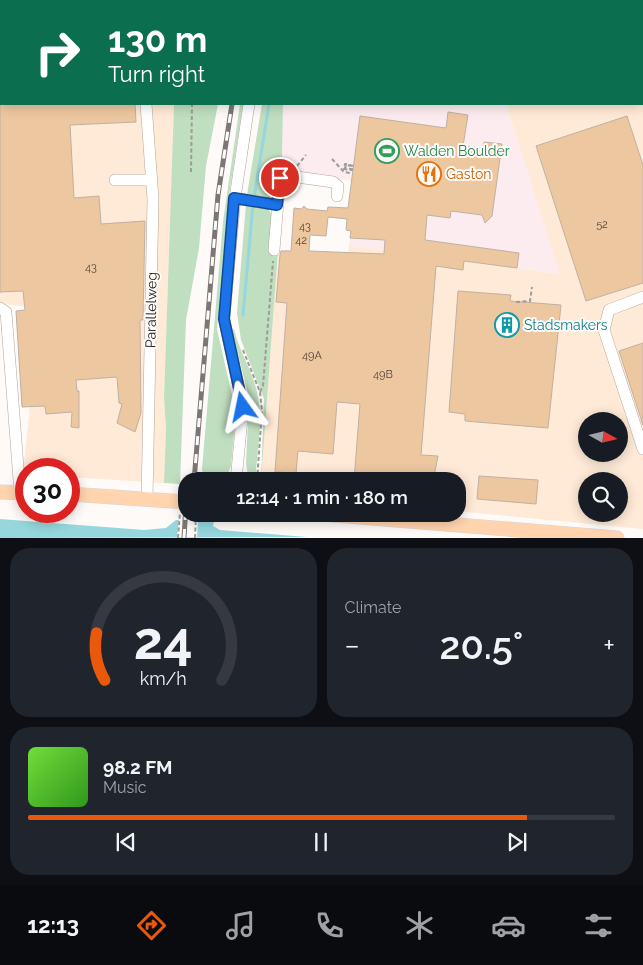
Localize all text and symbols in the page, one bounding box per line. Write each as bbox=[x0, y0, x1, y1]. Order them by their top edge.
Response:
text: 130 m bbox=[108, 19, 207, 60]
icon: right bbox=[25, 20, 90, 85]
text: Turn right bbox=[108, 61, 205, 87]
sports icon: Walden Boulder bbox=[374, 138, 400, 164]
place label: Walden Boulder bbox=[404, 143, 510, 159]
pin bbox=[259, 157, 301, 199]
restaurant icon: Gaston bbox=[416, 161, 442, 187]
icon: arrive bbox=[266, 164, 294, 192]
place label: Gaston bbox=[446, 166, 491, 182]
house number: 52 bbox=[596, 218, 608, 231]
house number: 43 bbox=[299, 220, 311, 233]
house number: 42 bbox=[295, 234, 307, 247]
house number: 43 bbox=[85, 261, 97, 274]
street label: Parallelweg bbox=[142, 272, 160, 348]
building icon: Stadsmakers bbox=[494, 312, 520, 338]
place label: Stadsmakers bbox=[524, 317, 608, 333]
house number: 49A bbox=[302, 349, 323, 362]
house number: 49B bbox=[373, 368, 393, 381]
position arrow bbox=[216, 380, 268, 432]
north arrow bbox=[578, 412, 628, 462]
map controls bbox=[578, 412, 628, 522]
speed limit sign: 30 bbox=[15, 458, 80, 523]
button: search bbox=[578, 472, 628, 522]
text: 12:14 · 1 min · 180 m bbox=[236, 486, 408, 508]
text: Climate bbox=[345, 598, 401, 617]
text: 24 bbox=[134, 610, 193, 671]
text: 20.5° bbox=[440, 623, 523, 668]
text: − bbox=[345, 629, 360, 662]
text: + bbox=[603, 629, 615, 662]
text: km/h bbox=[140, 668, 187, 689]
text: 98.2 FM bbox=[103, 756, 173, 778]
text: Music bbox=[103, 778, 147, 797]
icon: previous bbox=[112, 828, 140, 856]
icon: pause bbox=[307, 828, 335, 856]
icon: next bbox=[503, 828, 531, 856]
icon: directions bbox=[134, 908, 169, 943]
icon: music bbox=[223, 908, 258, 943]
icon: phone bbox=[312, 908, 347, 943]
icon: climate bbox=[402, 908, 437, 943]
icon: car bbox=[491, 908, 526, 943]
icon: filters bbox=[581, 908, 616, 943]
text: 12:13 bbox=[27, 912, 79, 938]

